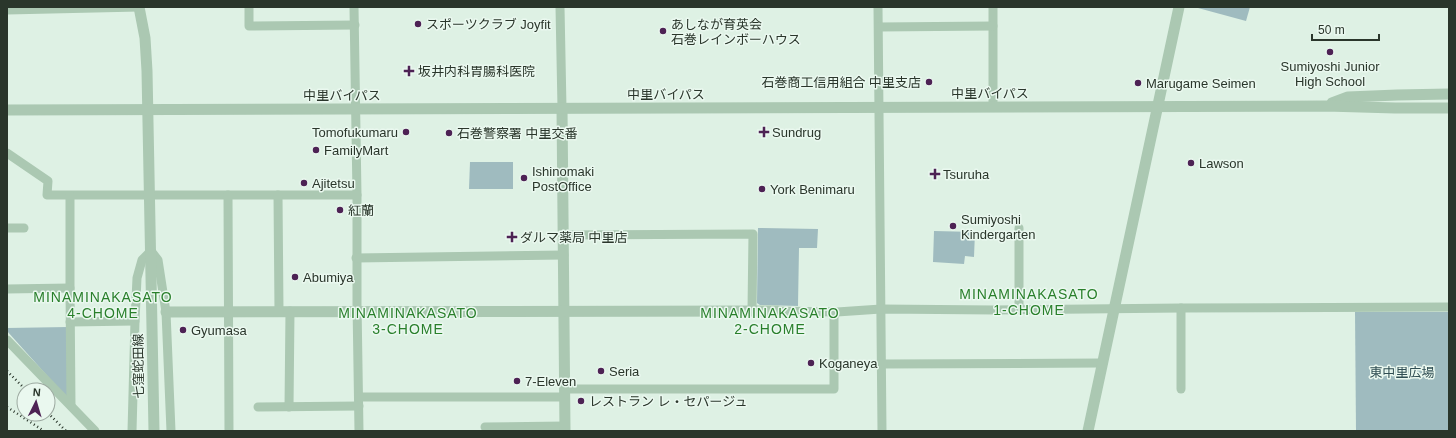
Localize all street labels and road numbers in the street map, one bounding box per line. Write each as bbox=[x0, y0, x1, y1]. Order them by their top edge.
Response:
street label: 中里バイパス bbox=[951, 86, 1029, 101]
street label: 中里バイパス bbox=[627, 87, 705, 102]
street label: 中里バイパス bbox=[303, 88, 381, 103]
street label: 七窪蛇田線 bbox=[130, 333, 147, 399]

